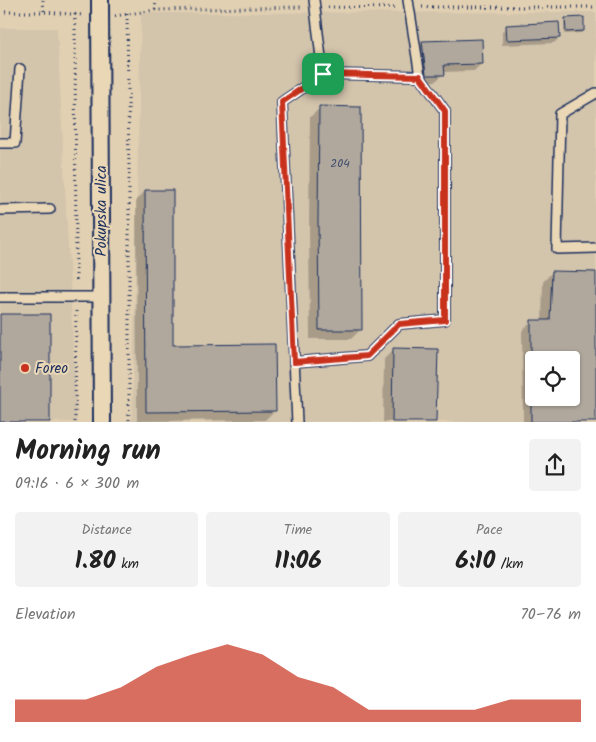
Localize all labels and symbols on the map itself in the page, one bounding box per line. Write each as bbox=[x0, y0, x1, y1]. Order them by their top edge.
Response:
pin bbox=[302, 53, 344, 95]
house number: 204 bbox=[330, 154, 350, 173]
street label: Pokupska ulica bbox=[90, 165, 114, 257]
place label: Foreo bbox=[35, 357, 68, 381]
marker: Foreo bbox=[19, 362, 31, 374]

